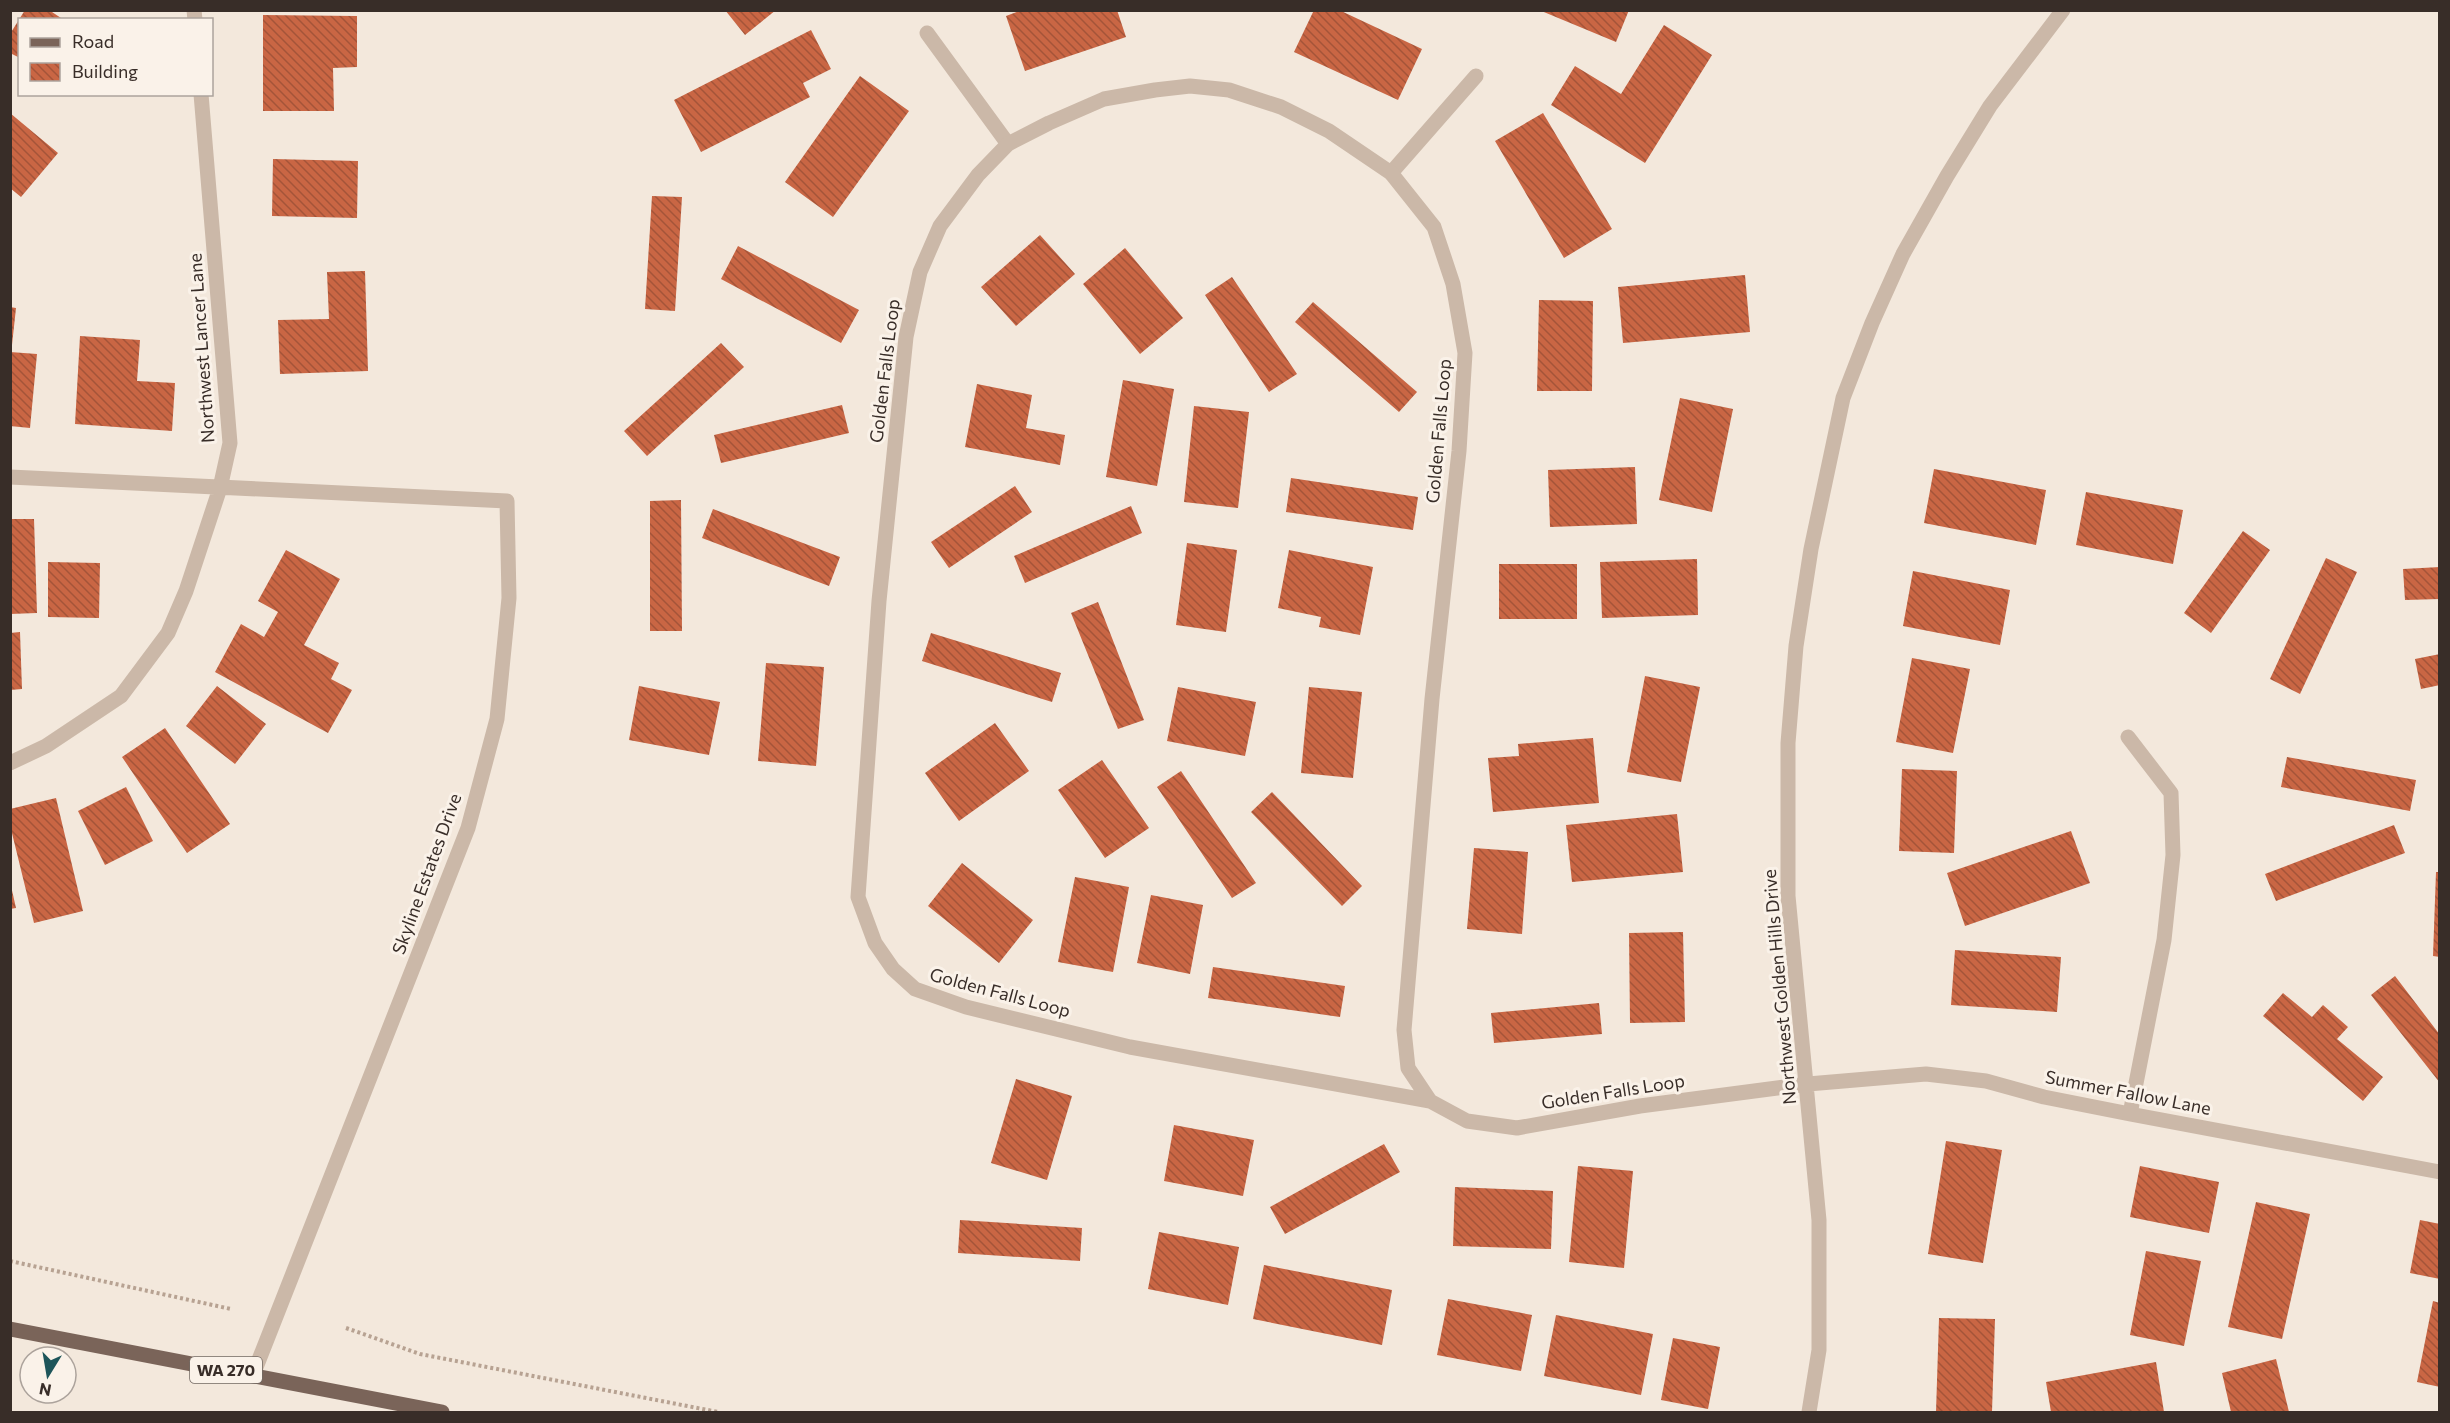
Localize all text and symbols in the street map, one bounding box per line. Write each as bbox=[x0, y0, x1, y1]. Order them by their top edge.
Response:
legend bbox=[18, 18, 213, 96]
text: Road bbox=[72, 30, 114, 52]
text: Building bbox=[72, 60, 138, 82]
street label: Northwest Lancer Lane bbox=[183, 252, 219, 444]
street label: Golden Falls Loop bbox=[864, 298, 904, 444]
street label: Golden Falls Loop bbox=[1421, 358, 1455, 504]
street label: Skyline Estates Drive bbox=[387, 790, 465, 957]
street label: Northwest Golden Hills Drive bbox=[1758, 869, 1800, 1106]
street label: Golden Falls Loop bbox=[927, 963, 1073, 1021]
street label: Summer Fallow Lane bbox=[2043, 1065, 2213, 1119]
street label: Golden Falls Loop bbox=[1540, 1069, 1686, 1113]
north arrow bbox=[18, 1345, 78, 1405]
road number: WA 270 bbox=[190, 1357, 262, 1383]
text: N bbox=[37, 1380, 53, 1401]

